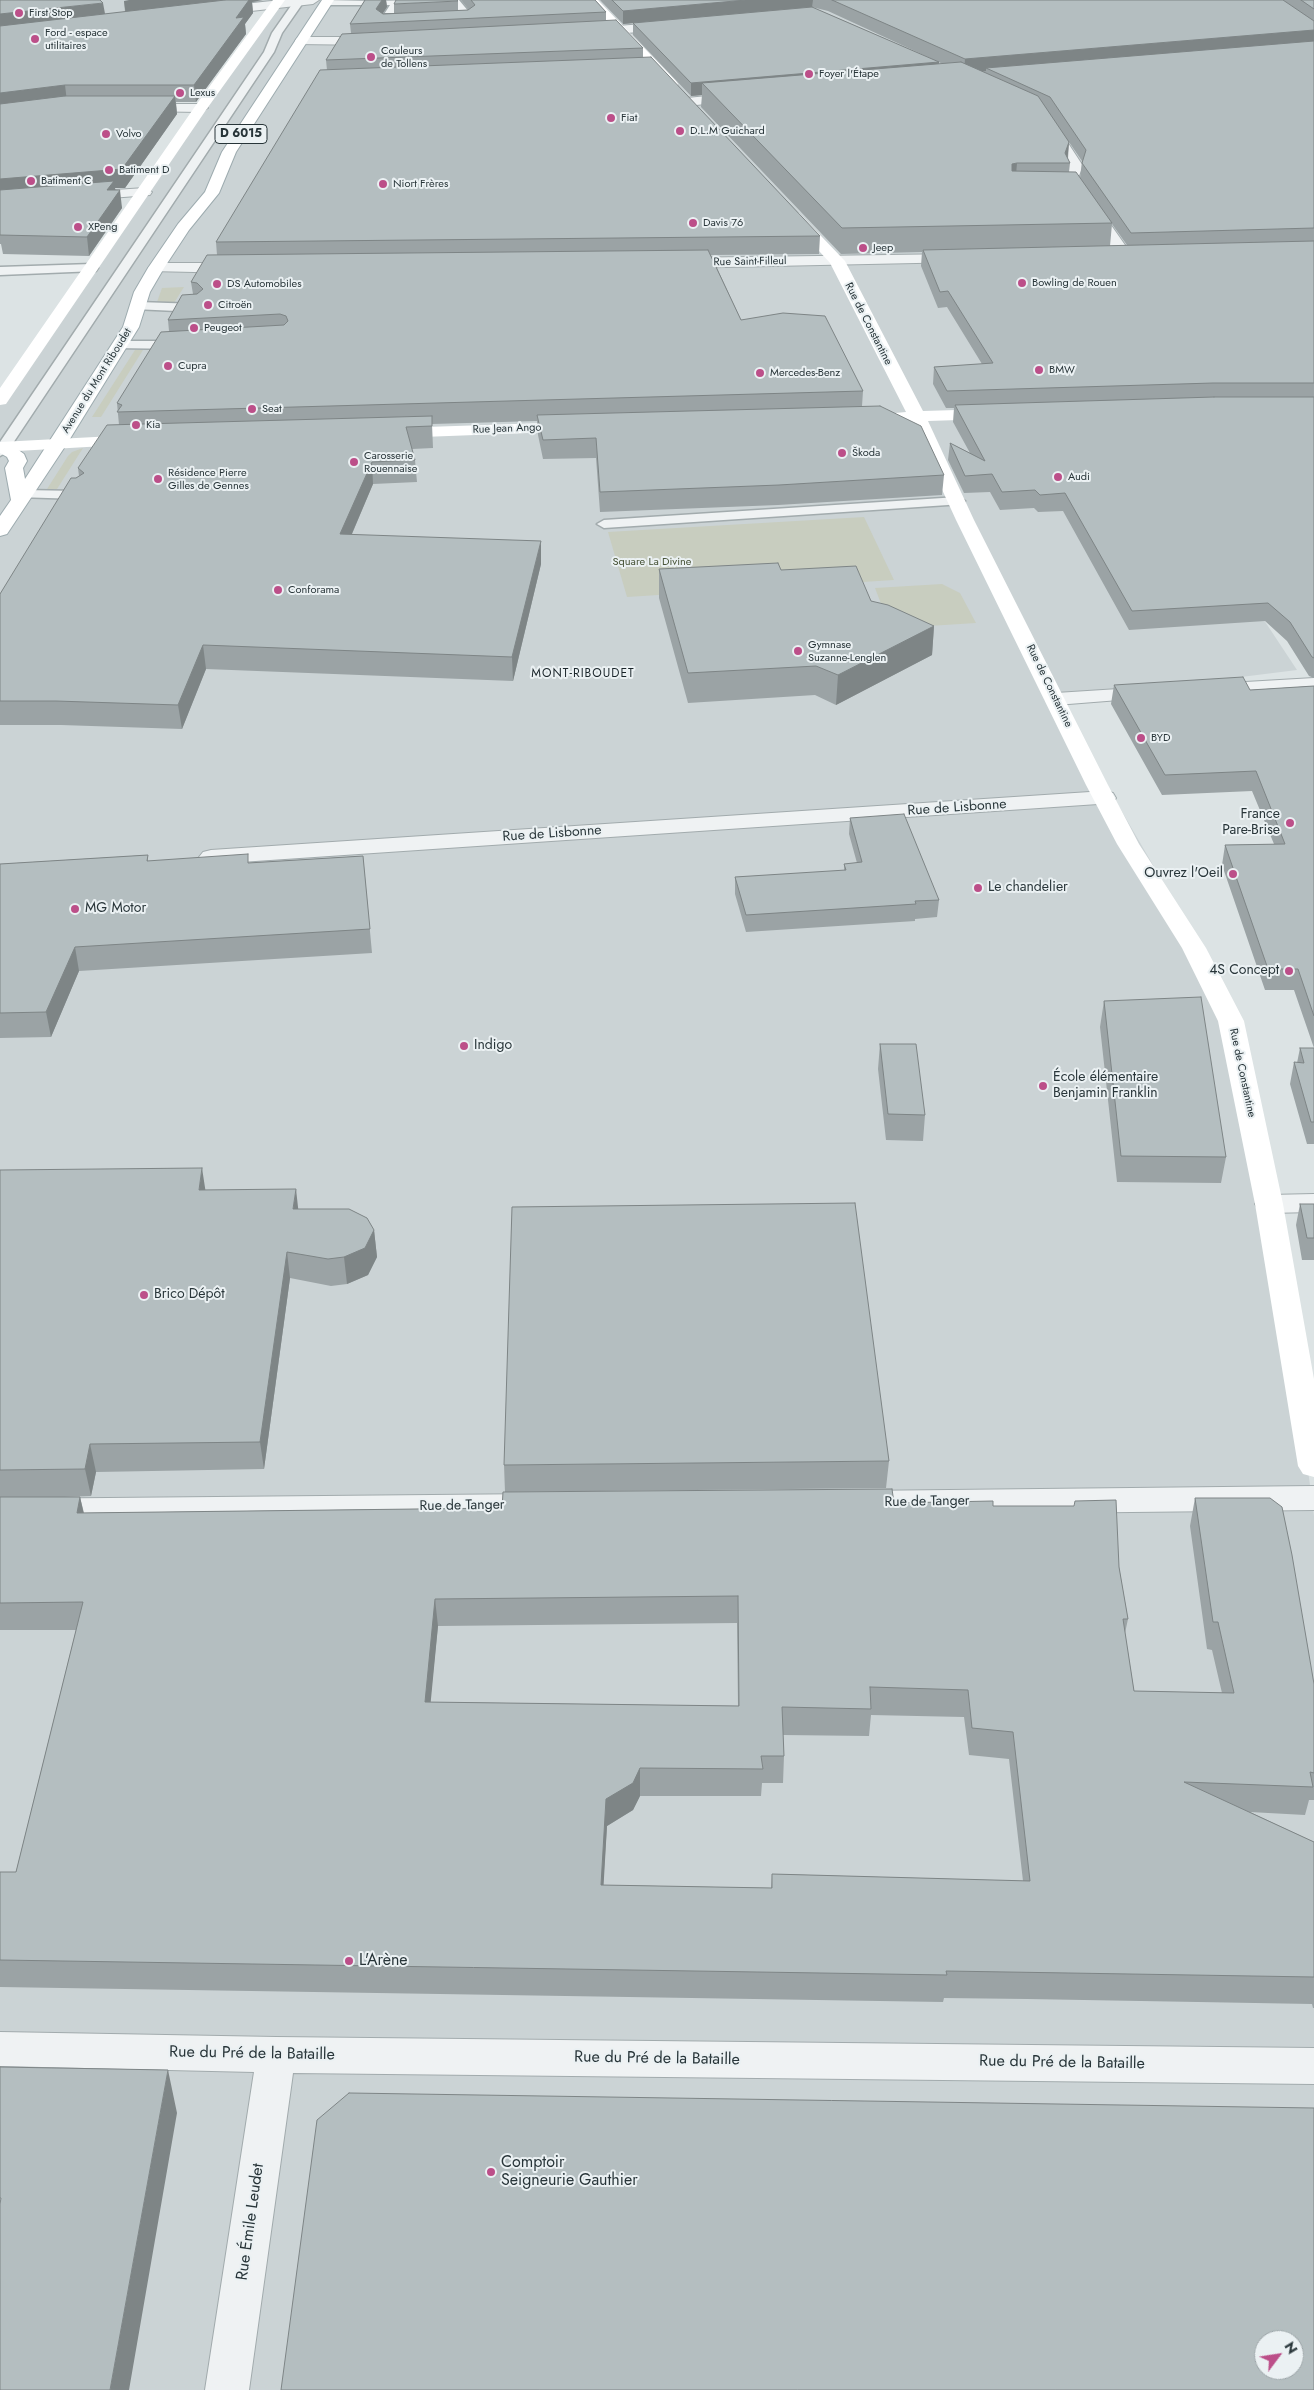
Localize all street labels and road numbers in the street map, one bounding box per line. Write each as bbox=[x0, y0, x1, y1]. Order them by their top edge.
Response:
road number: D 6015 bbox=[215, 125, 267, 144]
street label: Rue Saint-Filleul bbox=[713, 255, 787, 269]
street label: Rue de Constantine bbox=[842, 281, 894, 367]
street label: Avenue du Mont Riboudet bbox=[59, 326, 135, 436]
street label: Rue Jean Ango bbox=[472, 421, 542, 437]
street label: Rue de Constantine bbox=[1023, 642, 1075, 730]
street label: Rue de Lisbonne bbox=[907, 796, 1007, 820]
street label: Rue de Lisbonne bbox=[502, 822, 602, 846]
street label: Rue de Constantine bbox=[1226, 1027, 1258, 1119]
street label: Rue de Tanger bbox=[884, 1493, 970, 1511]
street label: Rue de Tanger bbox=[419, 1497, 505, 1515]
street label: Rue du Pré de la Bataille bbox=[169, 2043, 335, 2065]
street label: Rue du Pré de la Bataille bbox=[574, 2048, 740, 2070]
street label: Rue du Pré de la Bataille bbox=[979, 2052, 1145, 2074]
street label: Rue Émile Leudet bbox=[233, 2162, 269, 2282]

